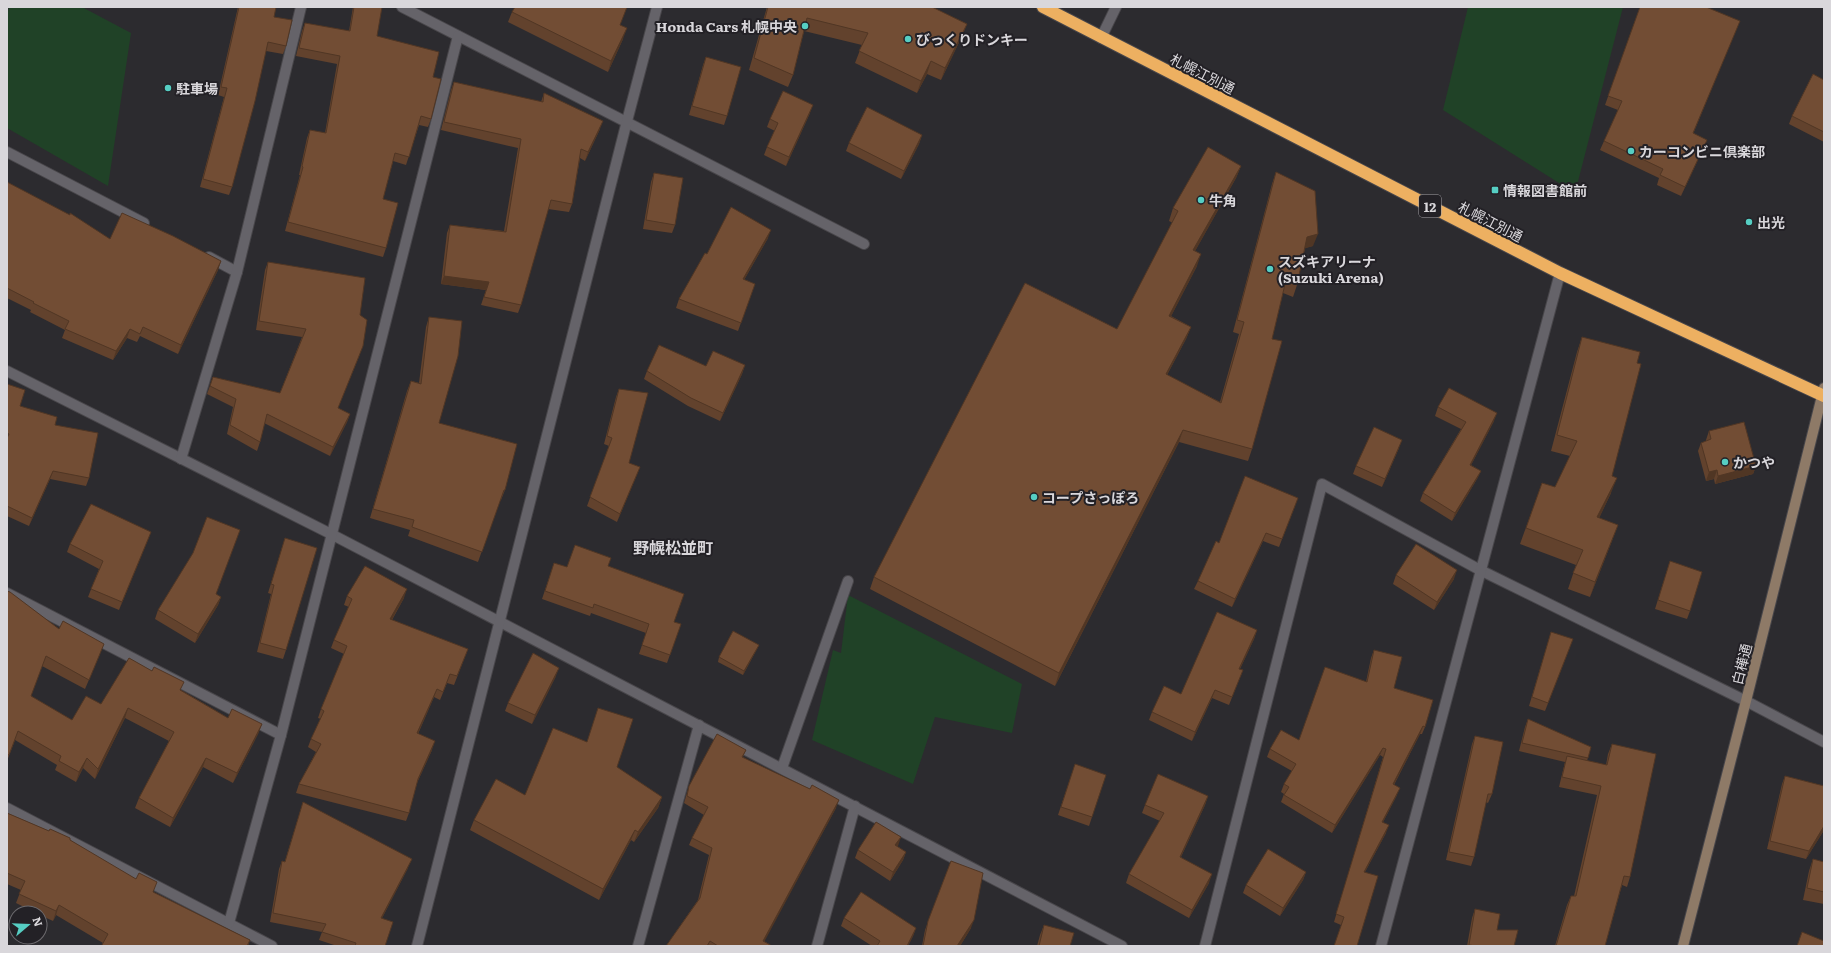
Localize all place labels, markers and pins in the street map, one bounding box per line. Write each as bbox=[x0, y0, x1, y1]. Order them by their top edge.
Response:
place label: Honda Cars 札幌中央 bbox=[656, 16, 797, 36]
marker: Honda Cars 札幌中央 bbox=[800, 21, 810, 31]
place label: びっくりドンキー bbox=[916, 29, 1028, 49]
marker: びっくりドンキー bbox=[903, 34, 913, 44]
place label: 駐車場 bbox=[176, 78, 218, 98]
marker: 駐車場 bbox=[163, 83, 173, 93]
place label: カーコンビニ倶楽部 bbox=[1639, 141, 1765, 161]
marker: カーコンビニ倶楽部 bbox=[1626, 146, 1636, 156]
place label: 情報図書館前 bbox=[1503, 180, 1587, 200]
marker: 情報図書館前 bbox=[1490, 185, 1500, 195]
place label: 牛角 bbox=[1209, 190, 1237, 210]
marker: 牛角 bbox=[1196, 195, 1206, 205]
place label: 出光 bbox=[1757, 212, 1785, 232]
marker: 出光 bbox=[1744, 217, 1754, 227]
place label: スズキアリーナ (Suzuki Arena) bbox=[1278, 251, 1384, 287]
marker: スズキアリーナ (Suzuki Arena) bbox=[1265, 264, 1275, 274]
place label: かつや bbox=[1733, 452, 1775, 472]
marker: かつや bbox=[1720, 457, 1730, 467]
place label: コープさっぽろ bbox=[1042, 487, 1139, 507]
marker: コープさっぽろ bbox=[1029, 492, 1039, 502]

